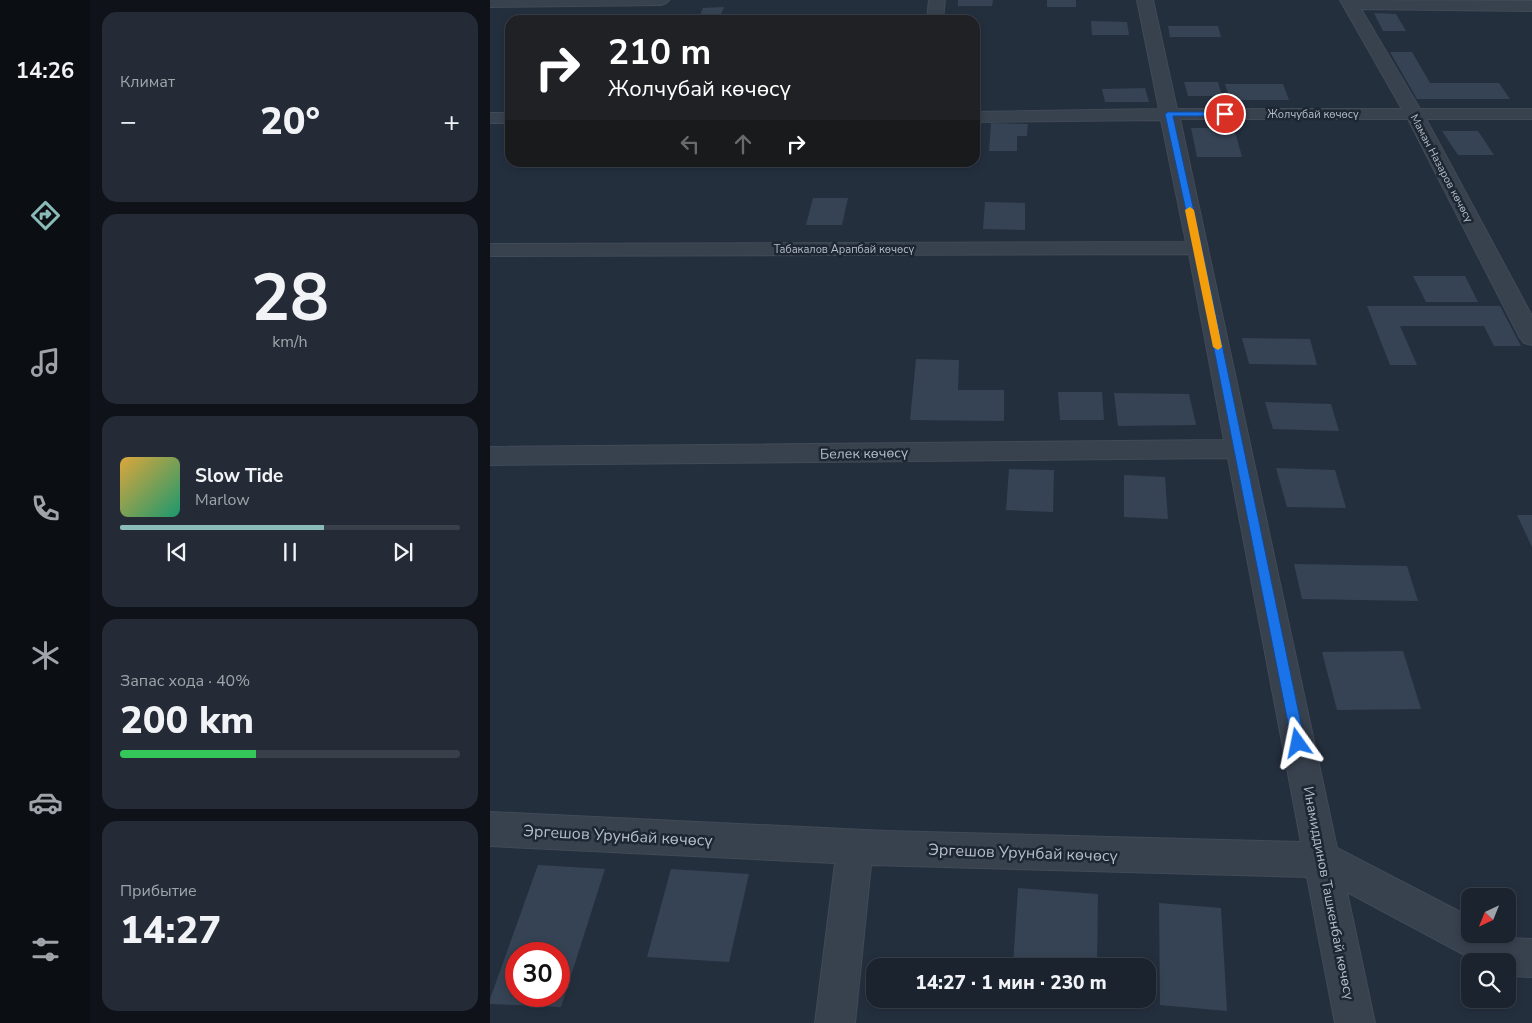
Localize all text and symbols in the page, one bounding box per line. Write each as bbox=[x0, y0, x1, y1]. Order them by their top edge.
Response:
text: 210 m bbox=[608, 29, 711, 76]
icon: right bbox=[525, 35, 590, 100]
text: 14:26 bbox=[16, 56, 74, 86]
text: Климат bbox=[120, 71, 175, 93]
text: Жолчубай көчөсү bbox=[608, 74, 791, 104]
pin bbox=[1204, 93, 1246, 135]
text: 20° bbox=[260, 96, 320, 147]
icon: arrive bbox=[1211, 100, 1239, 128]
text: − bbox=[120, 103, 137, 141]
text: + bbox=[443, 103, 460, 141]
street label: Жолчубай көчөсү bbox=[1267, 107, 1359, 122]
street label: Маман Назаров көчөсү bbox=[1407, 112, 1477, 225]
icon: left bbox=[676, 130, 704, 158]
icon: ahead bbox=[729, 130, 757, 158]
icon: right bbox=[782, 130, 810, 158]
icon: directions bbox=[28, 198, 63, 233]
street label: Табакалов Арапбай көчөсү bbox=[774, 242, 915, 257]
text: 28 bbox=[251, 254, 329, 343]
text: km/h bbox=[272, 331, 308, 353]
icon: music bbox=[28, 345, 63, 380]
street label: Белек көчөсү bbox=[820, 443, 909, 464]
text: Slow Tide bbox=[195, 463, 283, 489]
text: Marlow bbox=[195, 489, 250, 511]
icon: phone bbox=[28, 491, 63, 526]
icon: previous bbox=[163, 538, 191, 566]
icon: pause bbox=[276, 538, 304, 566]
icon: next bbox=[389, 538, 417, 566]
icon: climate bbox=[28, 638, 63, 673]
text: Запас хода · 40% bbox=[120, 670, 250, 692]
text: 200 km bbox=[120, 695, 254, 746]
position arrow bbox=[1271, 716, 1323, 768]
icon: car bbox=[28, 785, 63, 820]
street label: Инамиддинов Ташкенбай көчөсү bbox=[1298, 785, 1359, 1002]
street label: Эргешов Урунбай көчөсү bbox=[523, 820, 714, 852]
street label: Эргешов Урунбай көчөсү bbox=[928, 839, 1119, 867]
text: Прибытие bbox=[120, 880, 197, 902]
north arrow bbox=[1461, 888, 1516, 942]
map controls bbox=[1461, 888, 1516, 1008]
text: 14:27 bbox=[120, 905, 221, 956]
icon: filters bbox=[28, 932, 63, 967]
speed limit sign: 30 bbox=[505, 942, 570, 1007]
button: search bbox=[1461, 953, 1516, 1008]
text: 14:27 · 1 мин · 230 m bbox=[915, 970, 1107, 996]

